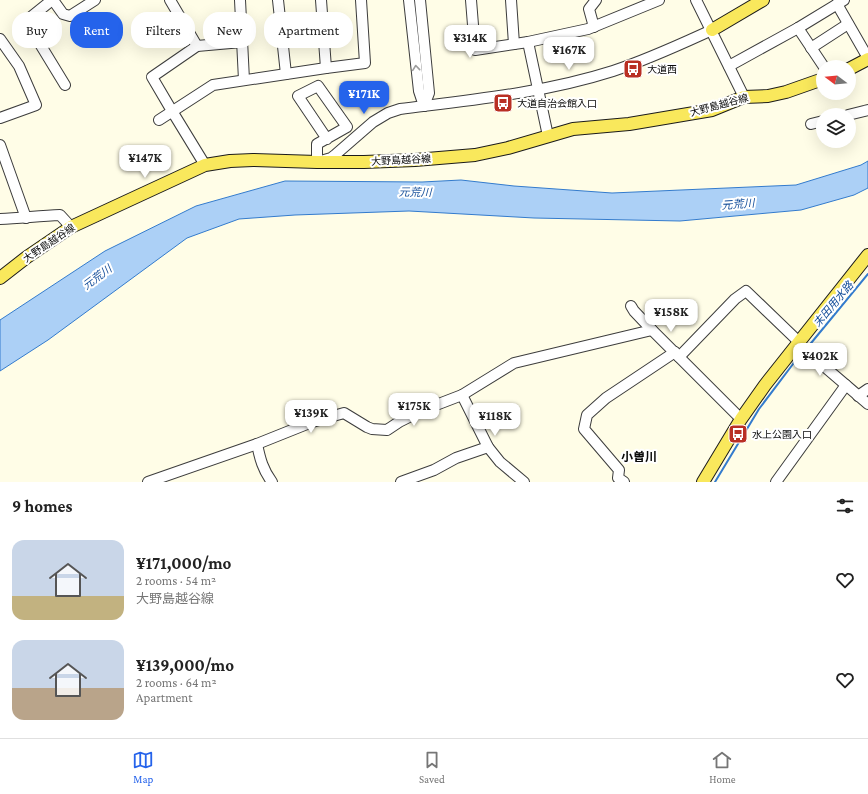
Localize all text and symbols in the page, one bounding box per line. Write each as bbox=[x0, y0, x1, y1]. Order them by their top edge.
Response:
chip: Buy bbox=[12, 12, 62, 48]
chip: Rent bbox=[70, 12, 123, 48]
chip: Filters bbox=[131, 12, 195, 48]
chip: New bbox=[203, 12, 256, 48]
chip: Apartment bbox=[264, 12, 353, 48]
pin: ¥314K bbox=[442, 25, 498, 59]
text: ¥314K bbox=[453, 30, 487, 45]
pin: ¥167K bbox=[541, 37, 597, 71]
text: ¥167K bbox=[552, 42, 586, 57]
bus stop icon: 大道西 bbox=[622, 58, 644, 80]
north arrow bbox=[816, 60, 856, 100]
map controls bbox=[816, 60, 856, 148]
place label: 大道西 bbox=[647, 64, 677, 75]
one-way arrow bbox=[412, 65, 421, 71]
pin: ¥171K bbox=[336, 81, 392, 115]
text: ¥171K bbox=[348, 86, 380, 101]
bus stop icon: 大道自治会館入口 bbox=[492, 92, 514, 114]
street label: 大野島越谷線 bbox=[689, 92, 749, 118]
place label: 大道自治会館入口 bbox=[517, 98, 597, 109]
button: layers bbox=[816, 108, 856, 148]
pin: ¥147K bbox=[117, 145, 173, 179]
text: ¥147K bbox=[128, 150, 162, 165]
street label: 大野島越谷線 bbox=[371, 153, 431, 167]
water label: 元荒川 bbox=[398, 186, 433, 198]
water label: 元荒川 bbox=[721, 197, 756, 211]
street label: 大野島越谷線 bbox=[21, 222, 77, 264]
water label: 元荒川 bbox=[80, 262, 115, 292]
water label: 末田用水路 bbox=[811, 278, 856, 329]
pin: ¥158K bbox=[643, 299, 699, 333]
text: ¥158K bbox=[654, 304, 688, 319]
pin: ¥402K bbox=[792, 343, 848, 377]
text: ¥402K bbox=[802, 348, 838, 363]
pin: ¥175K bbox=[386, 393, 442, 427]
text: ¥175K bbox=[397, 398, 431, 413]
pin: ¥139K bbox=[283, 400, 339, 434]
pin: ¥118K bbox=[467, 403, 523, 437]
text: ¥139K bbox=[294, 405, 328, 420]
text: ¥118K bbox=[478, 408, 512, 423]
bus stop icon: 水上公園入口 bbox=[727, 423, 749, 445]
place label: 水上公園入口 bbox=[752, 429, 812, 440]
district label: 小曽川 bbox=[621, 450, 657, 464]
icon: filters bbox=[834, 495, 856, 517]
text: 9 homes bbox=[12, 497, 72, 516]
text: ¥171,000/mo bbox=[136, 554, 231, 573]
icon: home bbox=[44, 556, 92, 604]
icon: heart bbox=[834, 569, 856, 591]
text: 2 rooms · 54 m² bbox=[136, 573, 216, 588]
text: 大野島越谷線 bbox=[136, 591, 214, 606]
icon: home bbox=[44, 656, 92, 704]
text: ¥139,000/mo bbox=[136, 656, 234, 675]
icon: heart bbox=[834, 669, 856, 691]
text: 2 rooms · 64 m² bbox=[136, 675, 217, 690]
text: Apartment bbox=[136, 690, 193, 705]
tab: Map bbox=[132, 749, 154, 785]
tab: Saved bbox=[419, 749, 445, 785]
tab: Home bbox=[709, 749, 736, 785]

